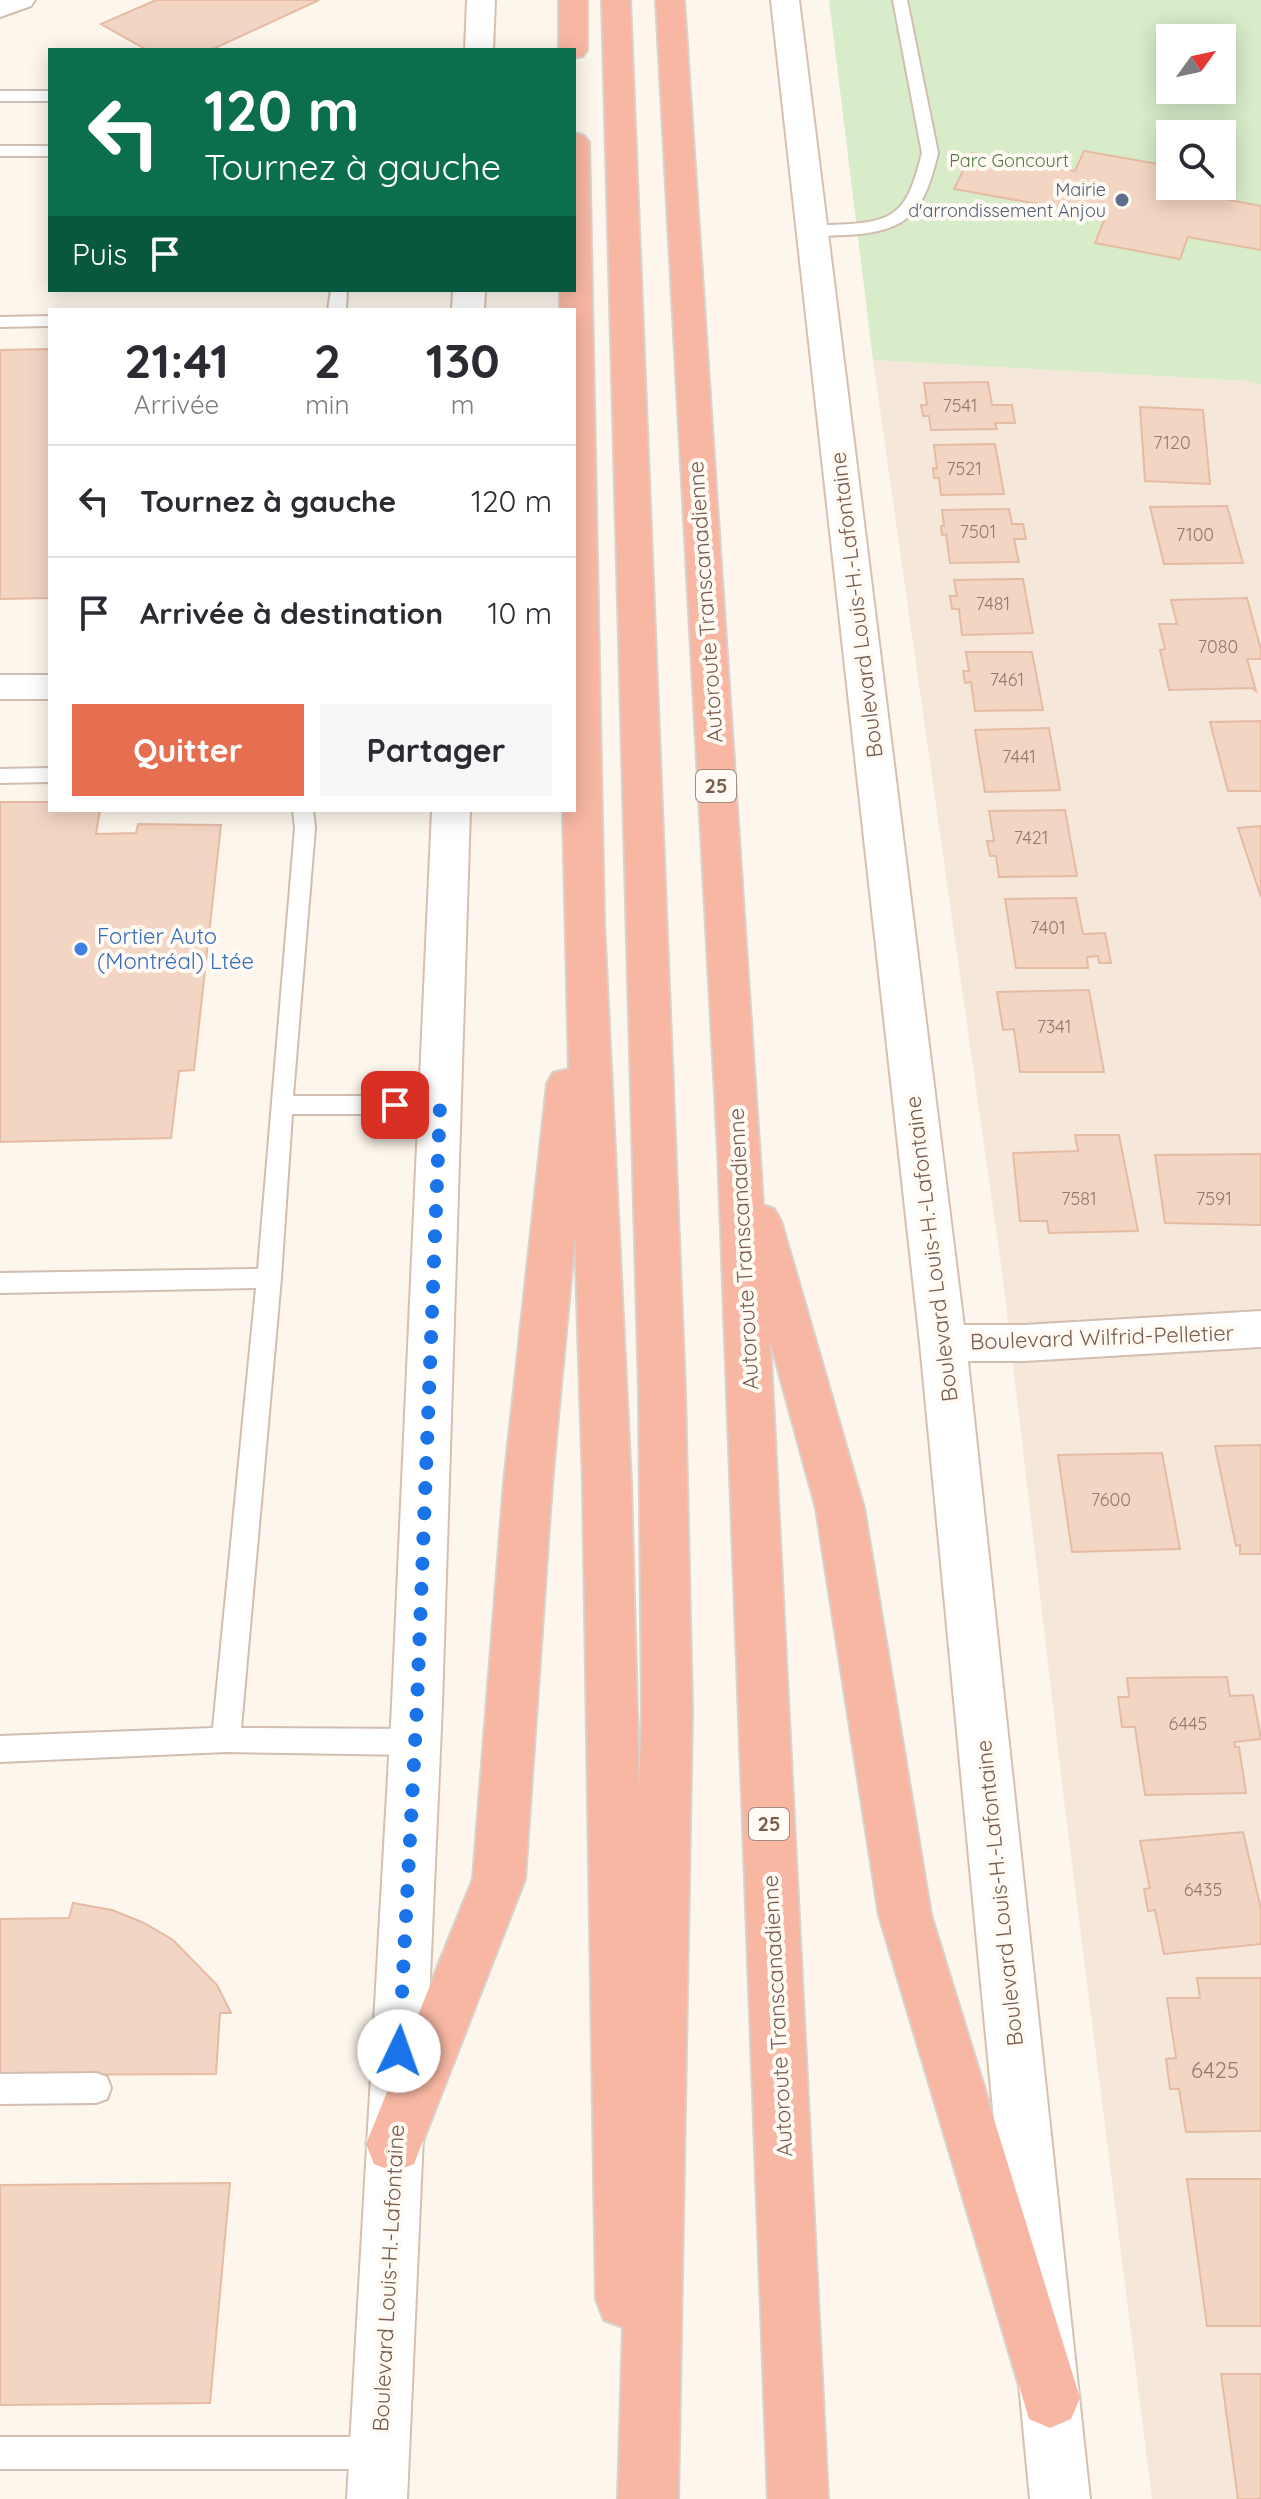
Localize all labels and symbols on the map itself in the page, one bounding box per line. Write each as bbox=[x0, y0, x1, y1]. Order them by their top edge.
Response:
north arrow bbox=[1156, 24, 1236, 104]
park label: Parc Goncourt bbox=[949, 149, 1069, 172]
place label: Mairie d'arrondissement Anjou bbox=[908, 178, 1106, 222]
marker: Mairie d'arrondissement Anjou bbox=[1113, 191, 1131, 209]
house number: 7541 bbox=[942, 394, 978, 417]
house number: 7120 bbox=[1153, 431, 1191, 454]
street label: Boulevard Louis-H.-Lafontaine bbox=[823, 451, 889, 759]
house number: 7521 bbox=[946, 457, 982, 480]
street label: Autoroute Transcanadienne bbox=[681, 460, 729, 744]
house number: 7501 bbox=[960, 520, 996, 543]
house number: 7100 bbox=[1176, 523, 1214, 546]
house number: 7481 bbox=[976, 592, 1010, 615]
house number: 7080 bbox=[1198, 635, 1238, 658]
house number: 7461 bbox=[990, 668, 1024, 691]
house number: 7441 bbox=[1002, 745, 1036, 768]
road number: 25 bbox=[696, 770, 736, 802]
house number: 7421 bbox=[1014, 826, 1048, 849]
house number: 7401 bbox=[1030, 916, 1066, 939]
place label: Fortier Auto (Montréal) Ltée bbox=[97, 922, 254, 975]
marker: Fortier Auto (Montréal) Ltée bbox=[72, 940, 90, 958]
house number: 7341 bbox=[1037, 1015, 1071, 1038]
pin bbox=[361, 1071, 429, 1139]
street label: Boulevard Louis-H.-Lafontaine bbox=[898, 1095, 964, 1403]
street label: Autoroute Transcanadienne bbox=[722, 1107, 764, 1391]
house number: 7581 bbox=[1061, 1187, 1097, 1210]
house number: 7591 bbox=[1196, 1187, 1232, 1210]
street label: Boulevard Wilfrid-Pelletier bbox=[969, 1318, 1235, 1356]
house number: 7600 bbox=[1091, 1488, 1131, 1511]
house number: 6445 bbox=[1169, 1712, 1207, 1735]
street label: Boulevard Louis-H.-Lafontaine bbox=[969, 1738, 1029, 2048]
road number: 25 bbox=[749, 1808, 789, 1840]
street label: Autoroute Transcanadienne bbox=[756, 1874, 798, 2158]
house number: 6435 bbox=[1184, 1878, 1222, 1901]
position arrow bbox=[357, 2009, 441, 2093]
house number: 6425 bbox=[1191, 2056, 1239, 2084]
street label: Boulevard Louis-H.-Lafontaine bbox=[366, 2124, 410, 2432]

